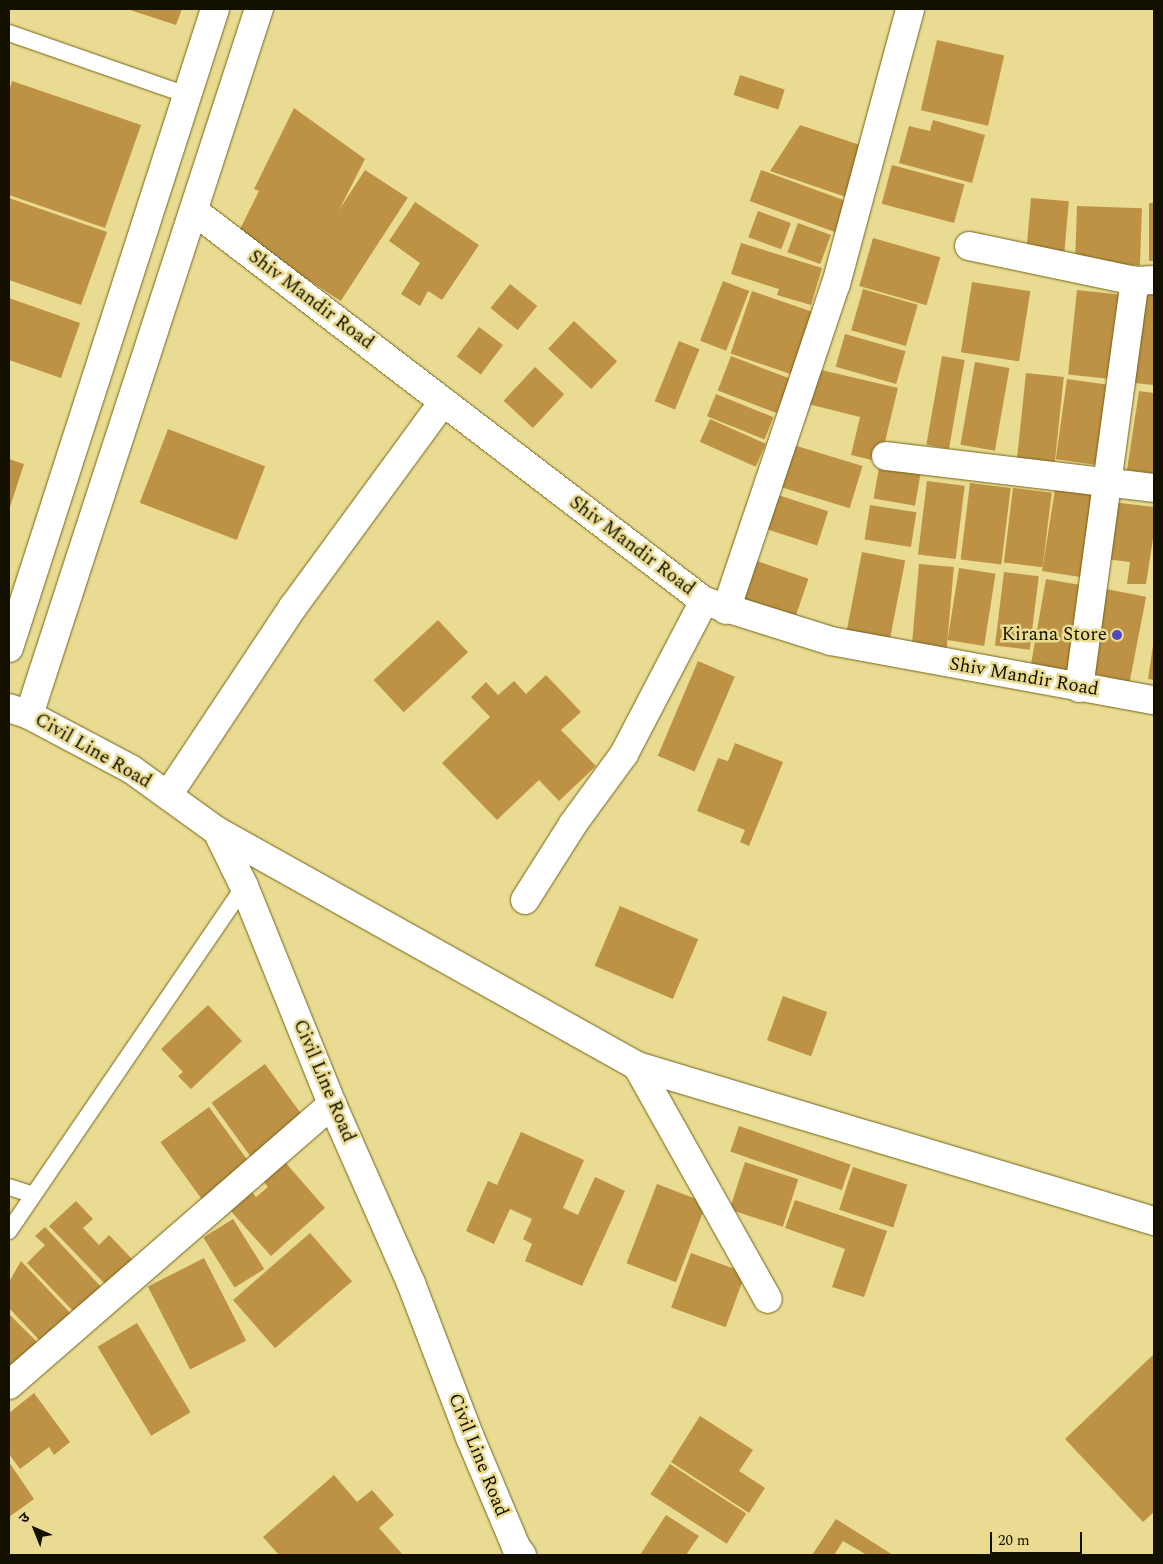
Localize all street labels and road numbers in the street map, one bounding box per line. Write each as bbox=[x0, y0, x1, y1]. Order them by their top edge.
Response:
street label: Shiv Mandir Road bbox=[244, 245, 378, 355]
street label: Shiv Mandir Road bbox=[565, 491, 699, 601]
street label: Shiv Mandir Road bbox=[948, 653, 1100, 701]
street label: Civil Line Road bbox=[31, 708, 155, 794]
street label: Civil Line Road bbox=[288, 1016, 360, 1146]
street label: Civil Line Road bbox=[443, 1390, 513, 1520]

